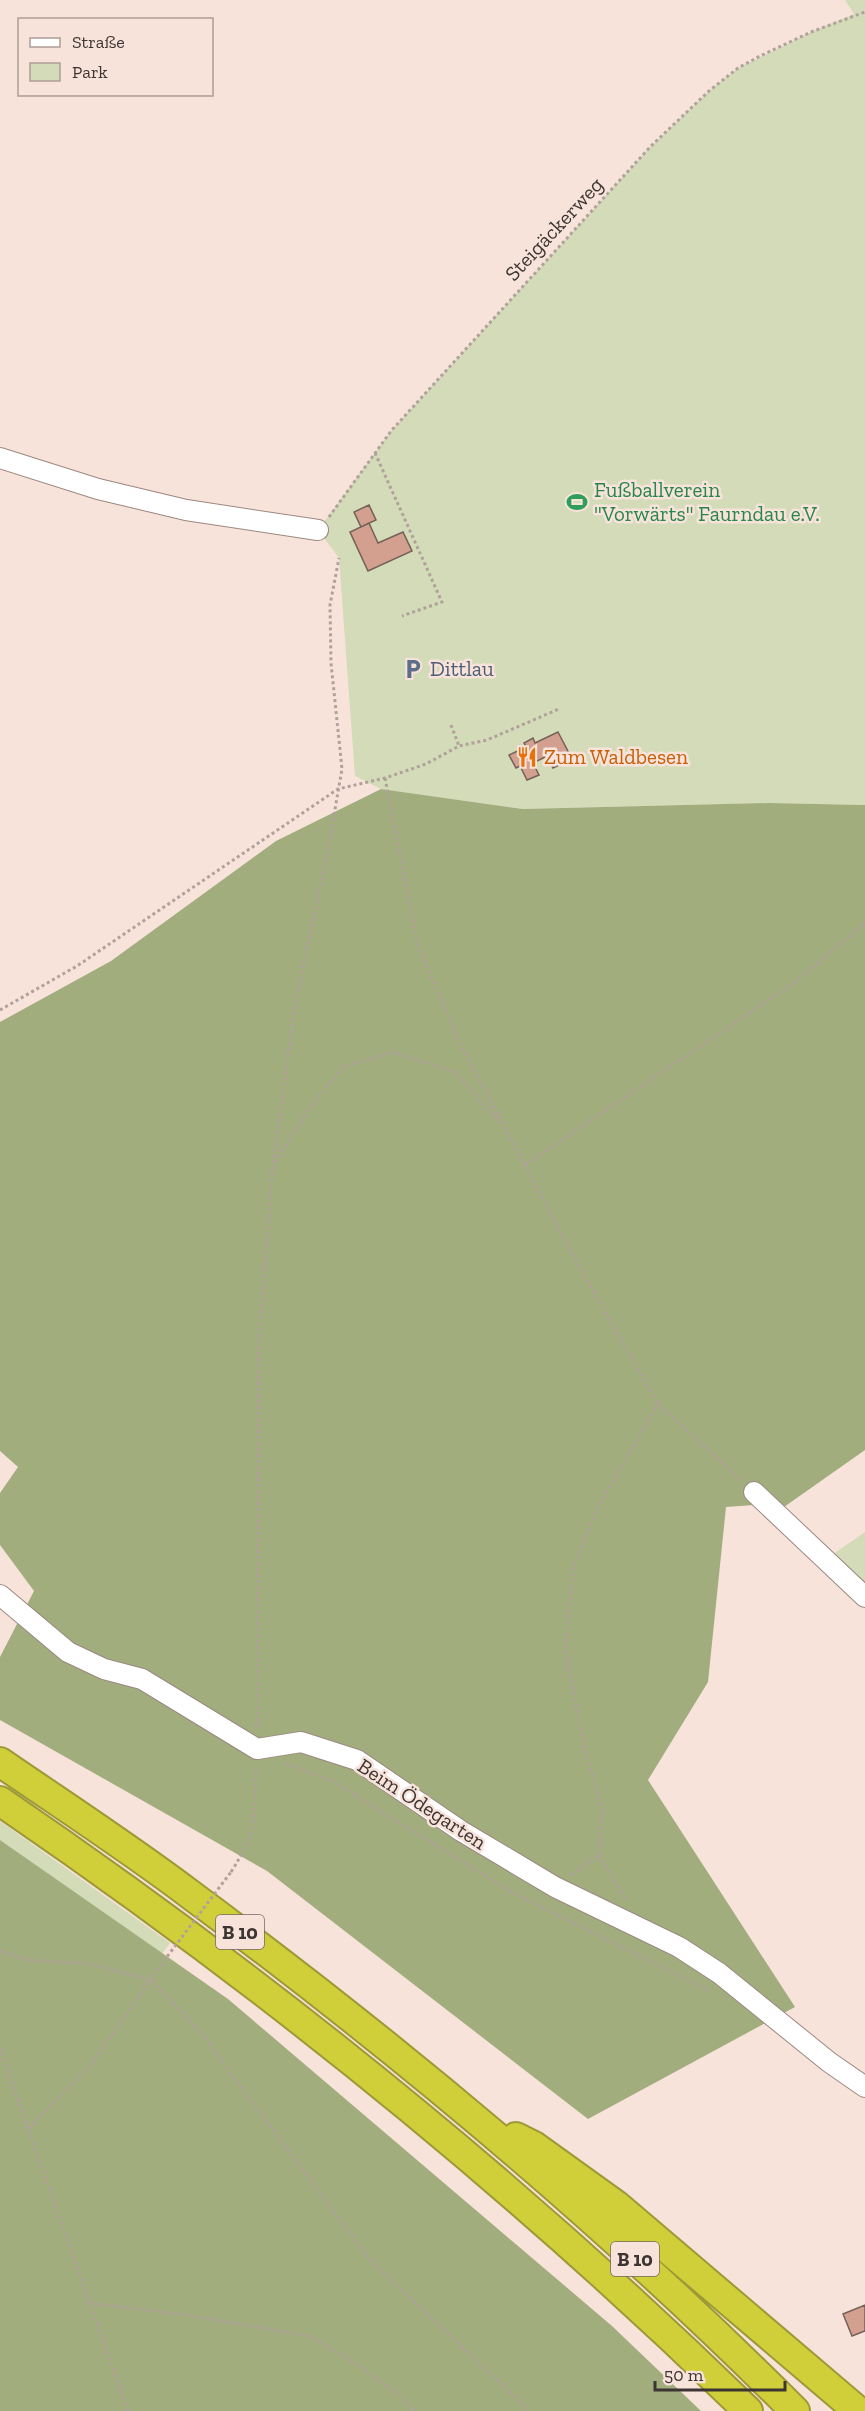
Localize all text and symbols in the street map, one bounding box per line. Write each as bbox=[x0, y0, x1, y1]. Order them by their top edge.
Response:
legend bbox=[18, 18, 213, 96]
text: Straße bbox=[72, 31, 125, 53]
text: Park bbox=[72, 61, 108, 83]
street label: Steigäckerweg bbox=[499, 171, 608, 286]
place label: Fußballverein "Vorwärts" Faurndau e.V. bbox=[594, 477, 820, 526]
sports icon: Fußballverein "Vorwärts" Faurndau e.V. bbox=[565, 490, 589, 514]
place label: Dittlau bbox=[430, 656, 494, 681]
parking icon: Dittlau bbox=[401, 657, 425, 681]
place label: Zum Waldbesen bbox=[544, 744, 688, 769]
restaurant icon: Zum Waldbesen bbox=[515, 745, 539, 769]
street label: Beim Ödegarten bbox=[353, 1753, 491, 1854]
road number: B 10 bbox=[216, 1915, 264, 1949]
road number: B 10 bbox=[611, 2242, 659, 2276]
scale bar bbox=[655, 2354, 786, 2392]
text: 50 m bbox=[664, 2364, 704, 2386]

